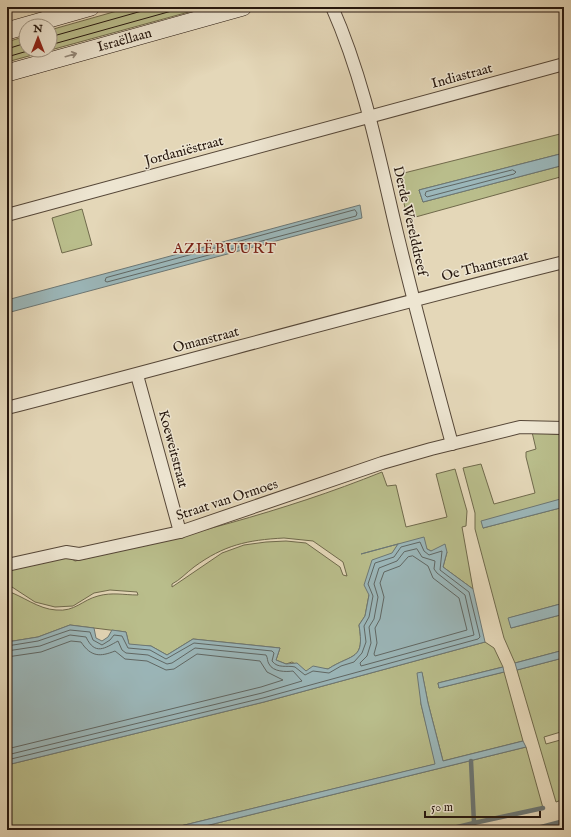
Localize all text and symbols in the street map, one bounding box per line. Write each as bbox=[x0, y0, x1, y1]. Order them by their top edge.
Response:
north arrow bbox=[18, 18, 58, 58]
text: N bbox=[32, 22, 43, 36]
street label: Israëllaan bbox=[95, 24, 154, 56]
one-way arrow bbox=[65, 51, 78, 58]
street label: Indiastraat bbox=[429, 59, 495, 93]
street label: Jordaniëstraat bbox=[141, 132, 226, 171]
street label: Derde Werelddreef bbox=[389, 164, 432, 281]
district label: AZIËBUURT bbox=[172, 239, 277, 258]
street label: Oe Thantstraat bbox=[440, 246, 530, 285]
street label: Omanstraat bbox=[171, 322, 241, 357]
street label: Koeweitstraat bbox=[154, 408, 192, 490]
street label: Straat van Ormoes bbox=[174, 475, 280, 525]
scale bar bbox=[425, 793, 540, 819]
text: 50 m bbox=[431, 800, 453, 815]

